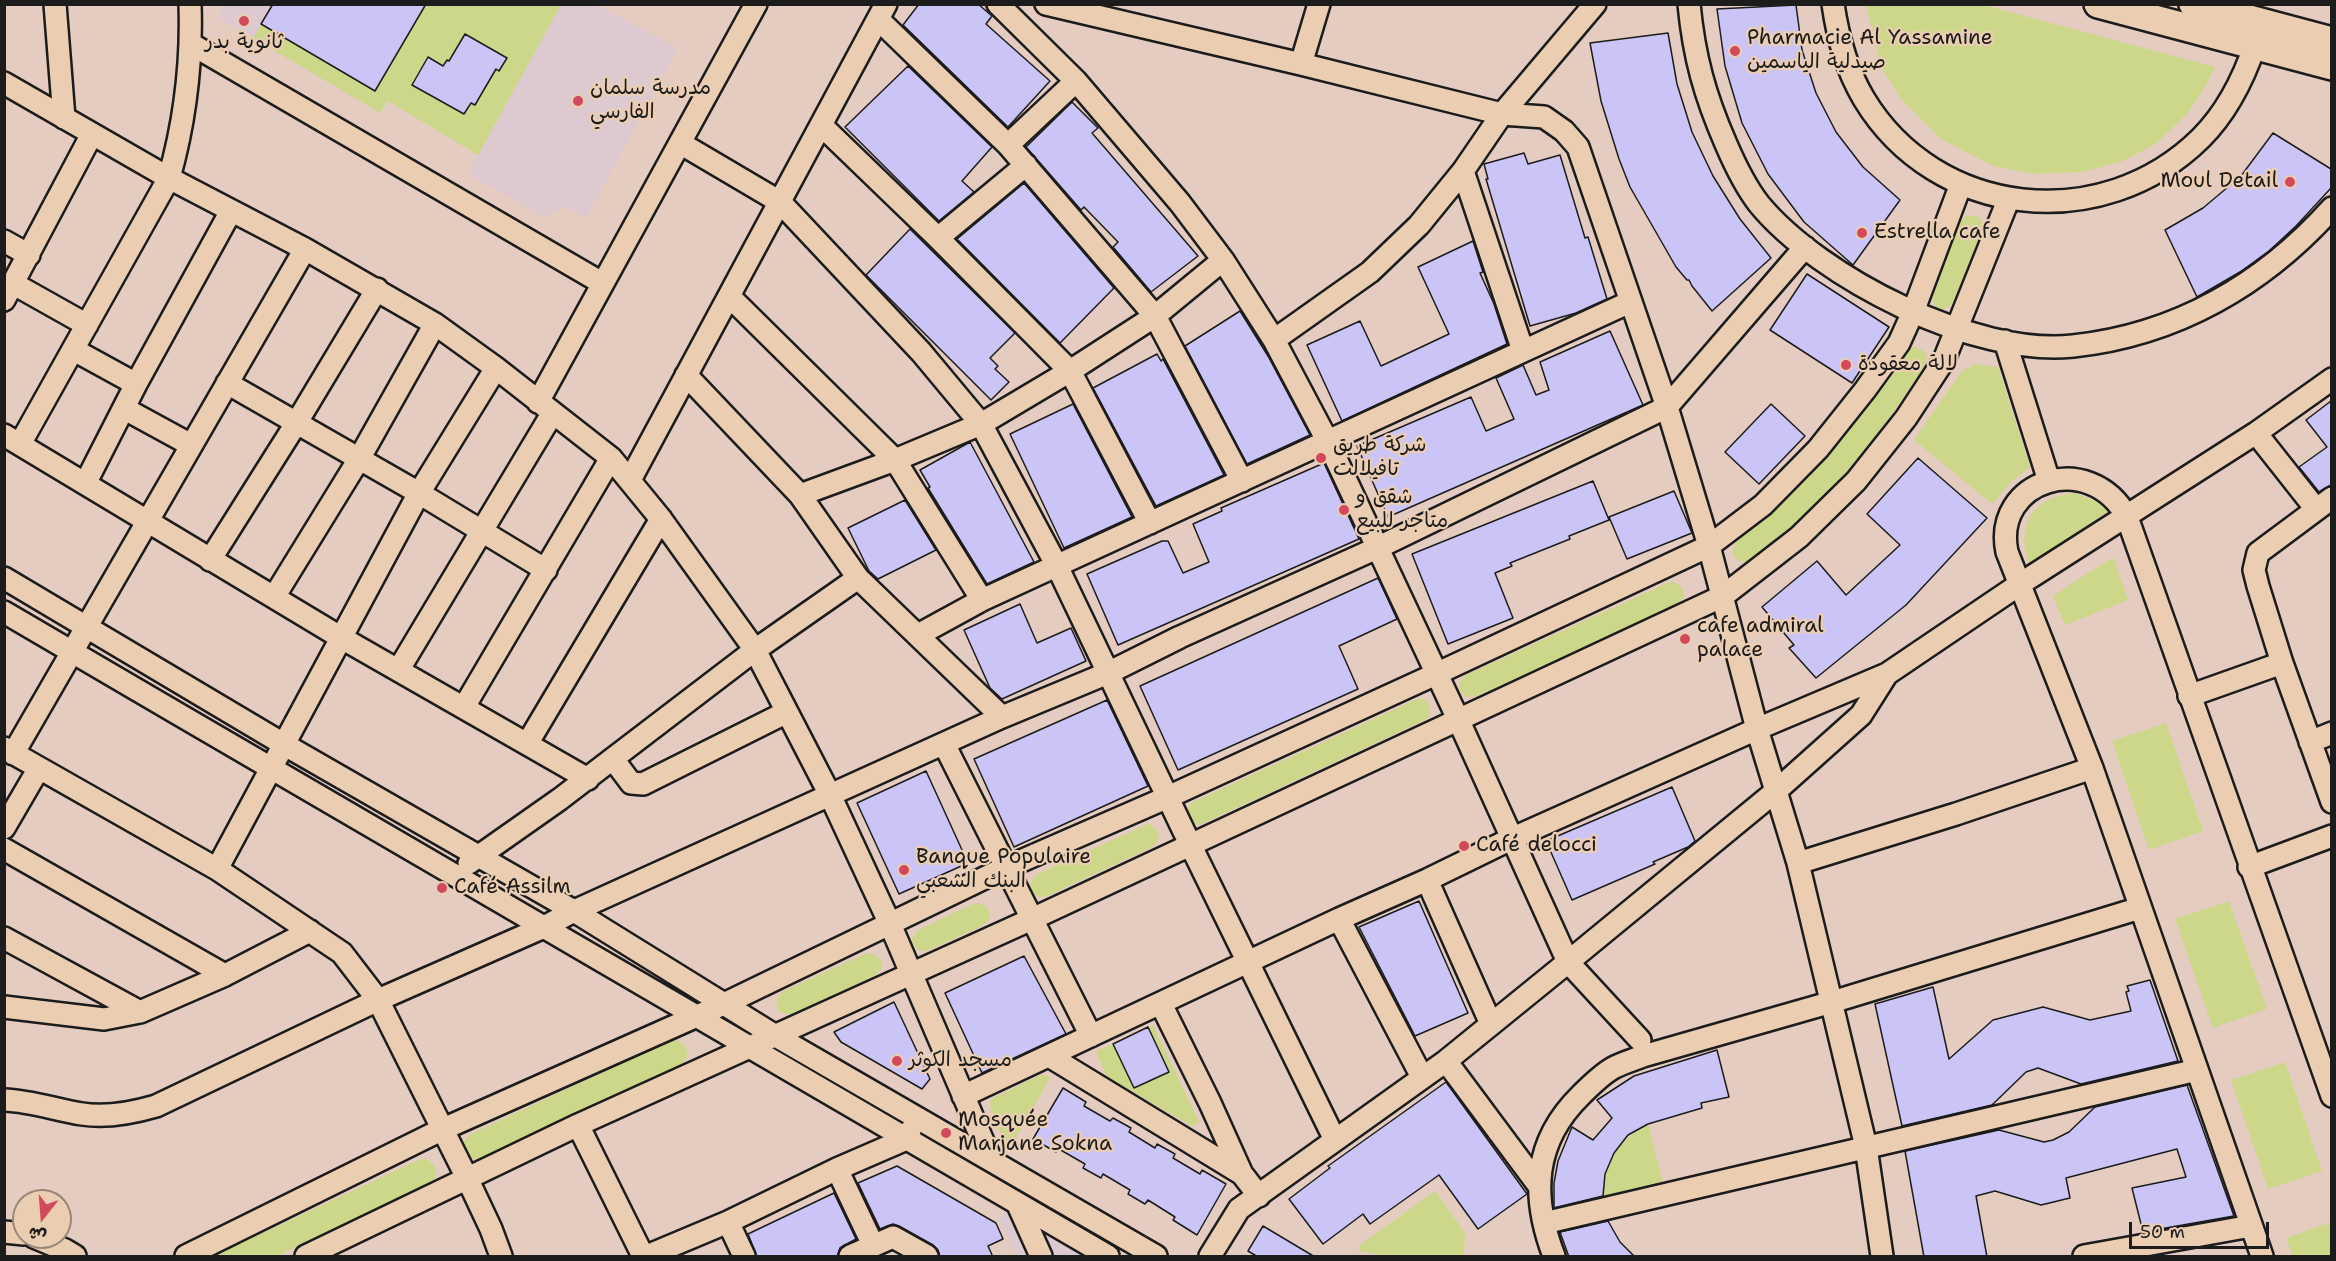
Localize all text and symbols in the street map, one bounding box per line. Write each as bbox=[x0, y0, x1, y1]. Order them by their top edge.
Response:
marker: ثانوية بدر bbox=[237, 14, 251, 28]
place label: Pharmacie Al Yassamine صيدلية الياسمين bbox=[1747, 26, 1993, 76]
place label: ثانوية بدر bbox=[205, 30, 283, 56]
marker: Pharmacie Al Yassamine صيدلية الياسمين bbox=[1728, 44, 1742, 58]
place label: مدرسة سلمان الفارسي bbox=[590, 76, 711, 126]
marker: مدرسة سلمان الفارسي bbox=[571, 94, 585, 108]
place label: Moul Detail bbox=[2160, 169, 2278, 195]
marker: Moul Detail bbox=[2283, 175, 2297, 189]
place label: Estrella cafe bbox=[1874, 220, 2001, 246]
marker: Estrella cafe bbox=[1855, 226, 1869, 240]
place label: لالة معقودة bbox=[1858, 352, 1958, 378]
marker: لالة معقودة bbox=[1839, 358, 1853, 372]
place label: شركة طريق تافيلالت bbox=[1333, 433, 1427, 483]
marker: شركة طريق تافيلالت bbox=[1314, 451, 1328, 465]
place label: شقق و متاجر للبيع bbox=[1356, 485, 1448, 535]
marker: شقق و متاجر للبيع bbox=[1337, 503, 1351, 517]
place label: cafe admiral palace bbox=[1697, 614, 1824, 664]
marker: cafe admiral palace bbox=[1678, 632, 1692, 646]
place label: Café delocci bbox=[1476, 833, 1597, 859]
marker: Café delocci bbox=[1457, 839, 1471, 853]
place label: Banque Populaire البنك الشعبي bbox=[916, 845, 1091, 895]
marker: Banque Populaire البنك الشعبي bbox=[897, 863, 911, 877]
place label: Café Assilm bbox=[454, 875, 571, 901]
marker: Café Assilm bbox=[435, 881, 449, 895]
place label: مسجد الكوثر bbox=[909, 1048, 1012, 1074]
marker: مسجد الكوثر bbox=[890, 1054, 904, 1068]
place label: Mosquée Marjane Sokna bbox=[958, 1108, 1112, 1158]
marker: Mosquée Marjane Sokna bbox=[939, 1126, 953, 1140]
north arrow bbox=[12, 1189, 72, 1249]
scale bar bbox=[2132, 1210, 2272, 1248]
text: 50 m bbox=[2140, 1220, 2185, 1244]
text: ش bbox=[26, 1222, 49, 1247]

